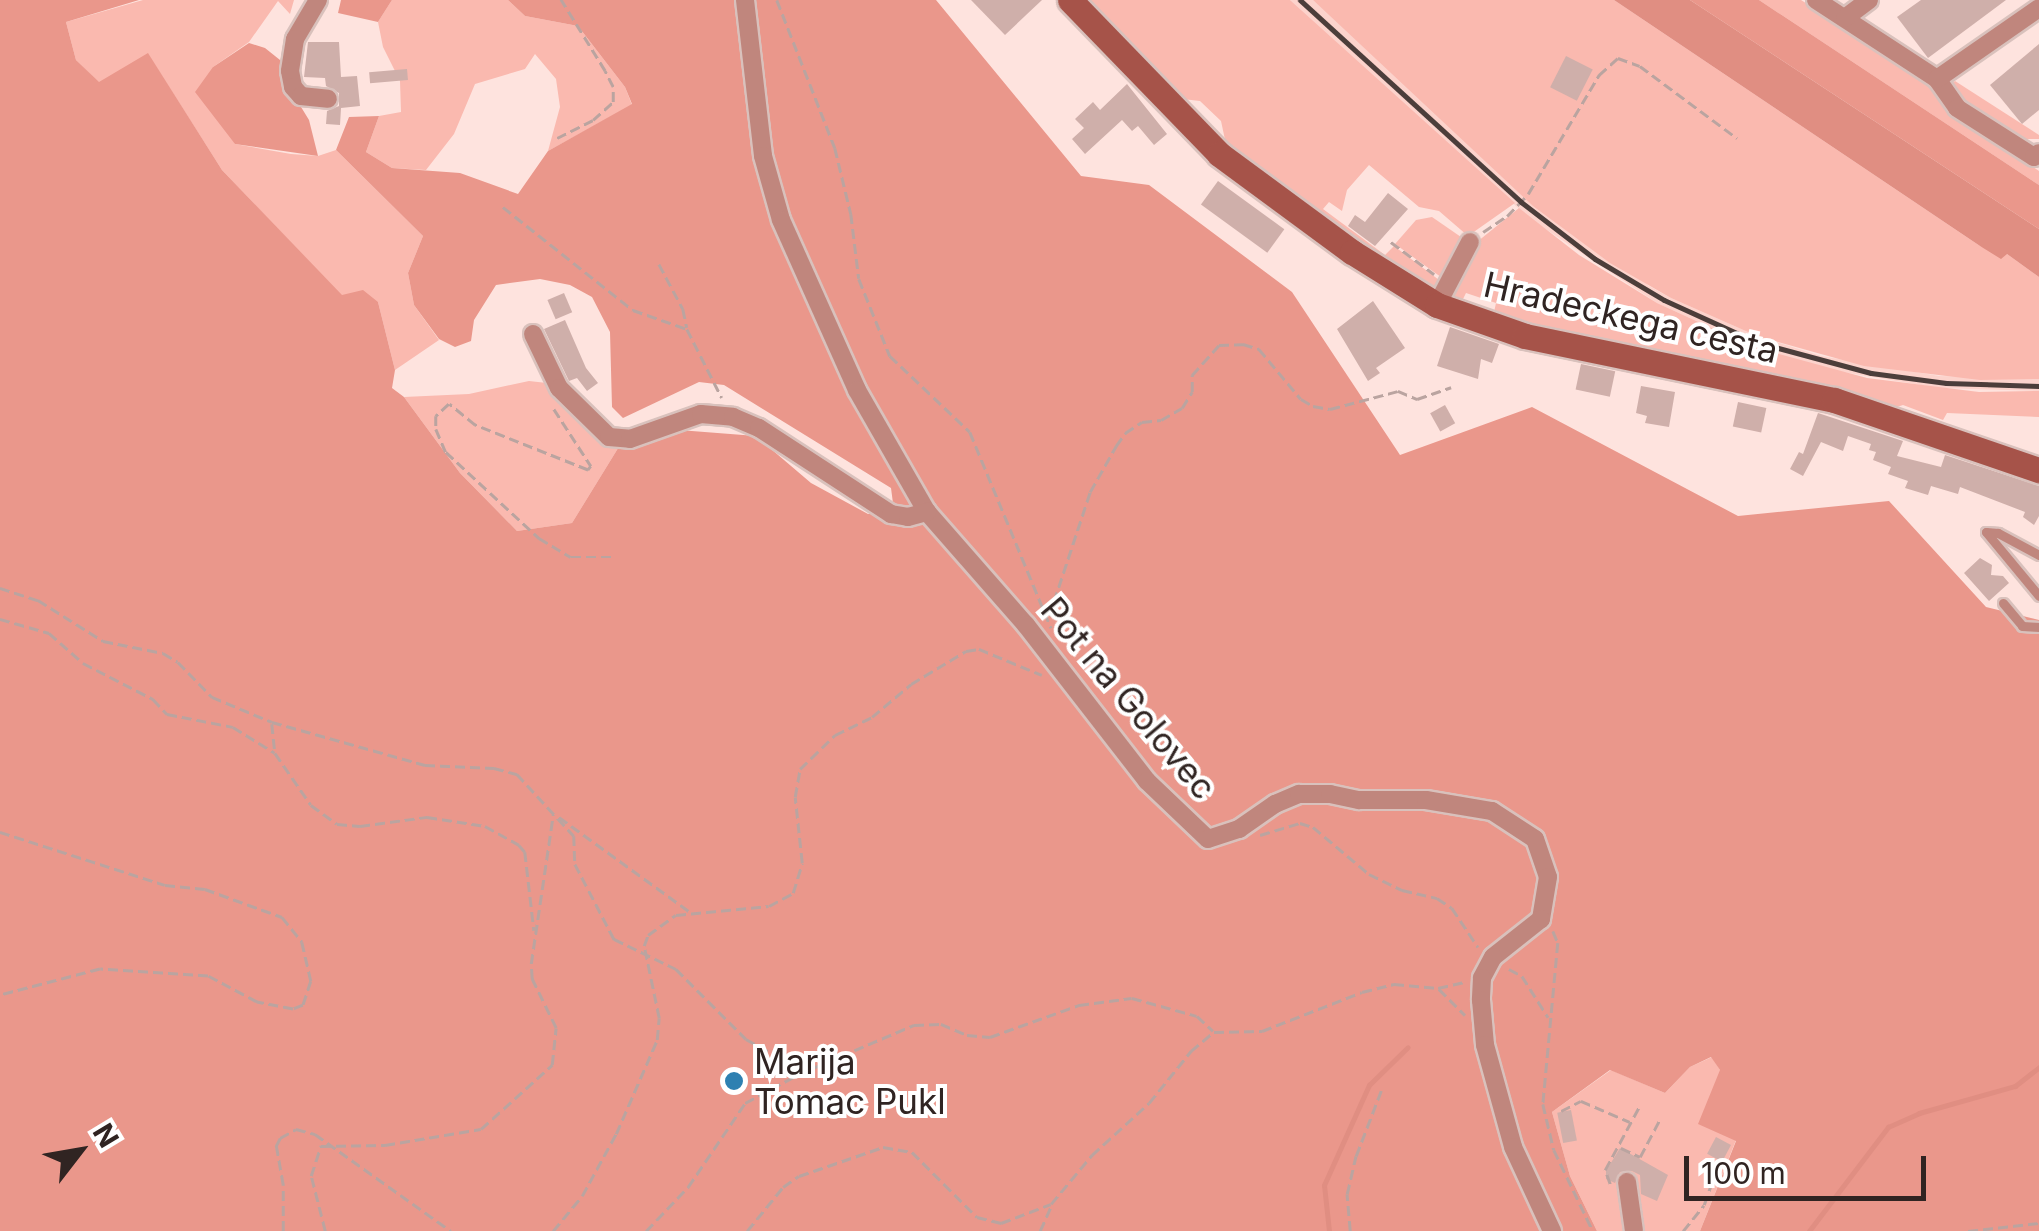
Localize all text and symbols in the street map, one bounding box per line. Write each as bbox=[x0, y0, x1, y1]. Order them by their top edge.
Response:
street label: Hradeckega cesta bbox=[1480, 263, 1782, 371]
street label: Pot na Golovec bbox=[1033, 589, 1225, 807]
place label: Marija Tomac Pukl bbox=[754, 1040, 946, 1122]
marker: Marija Tomac Pukl bbox=[723, 1070, 745, 1092]
north arrow bbox=[30, 1101, 130, 1201]
text: N bbox=[86, 1118, 126, 1153]
scale bar bbox=[1689, 1136, 1932, 1198]
text: 100 m bbox=[1701, 1155, 1786, 1191]

